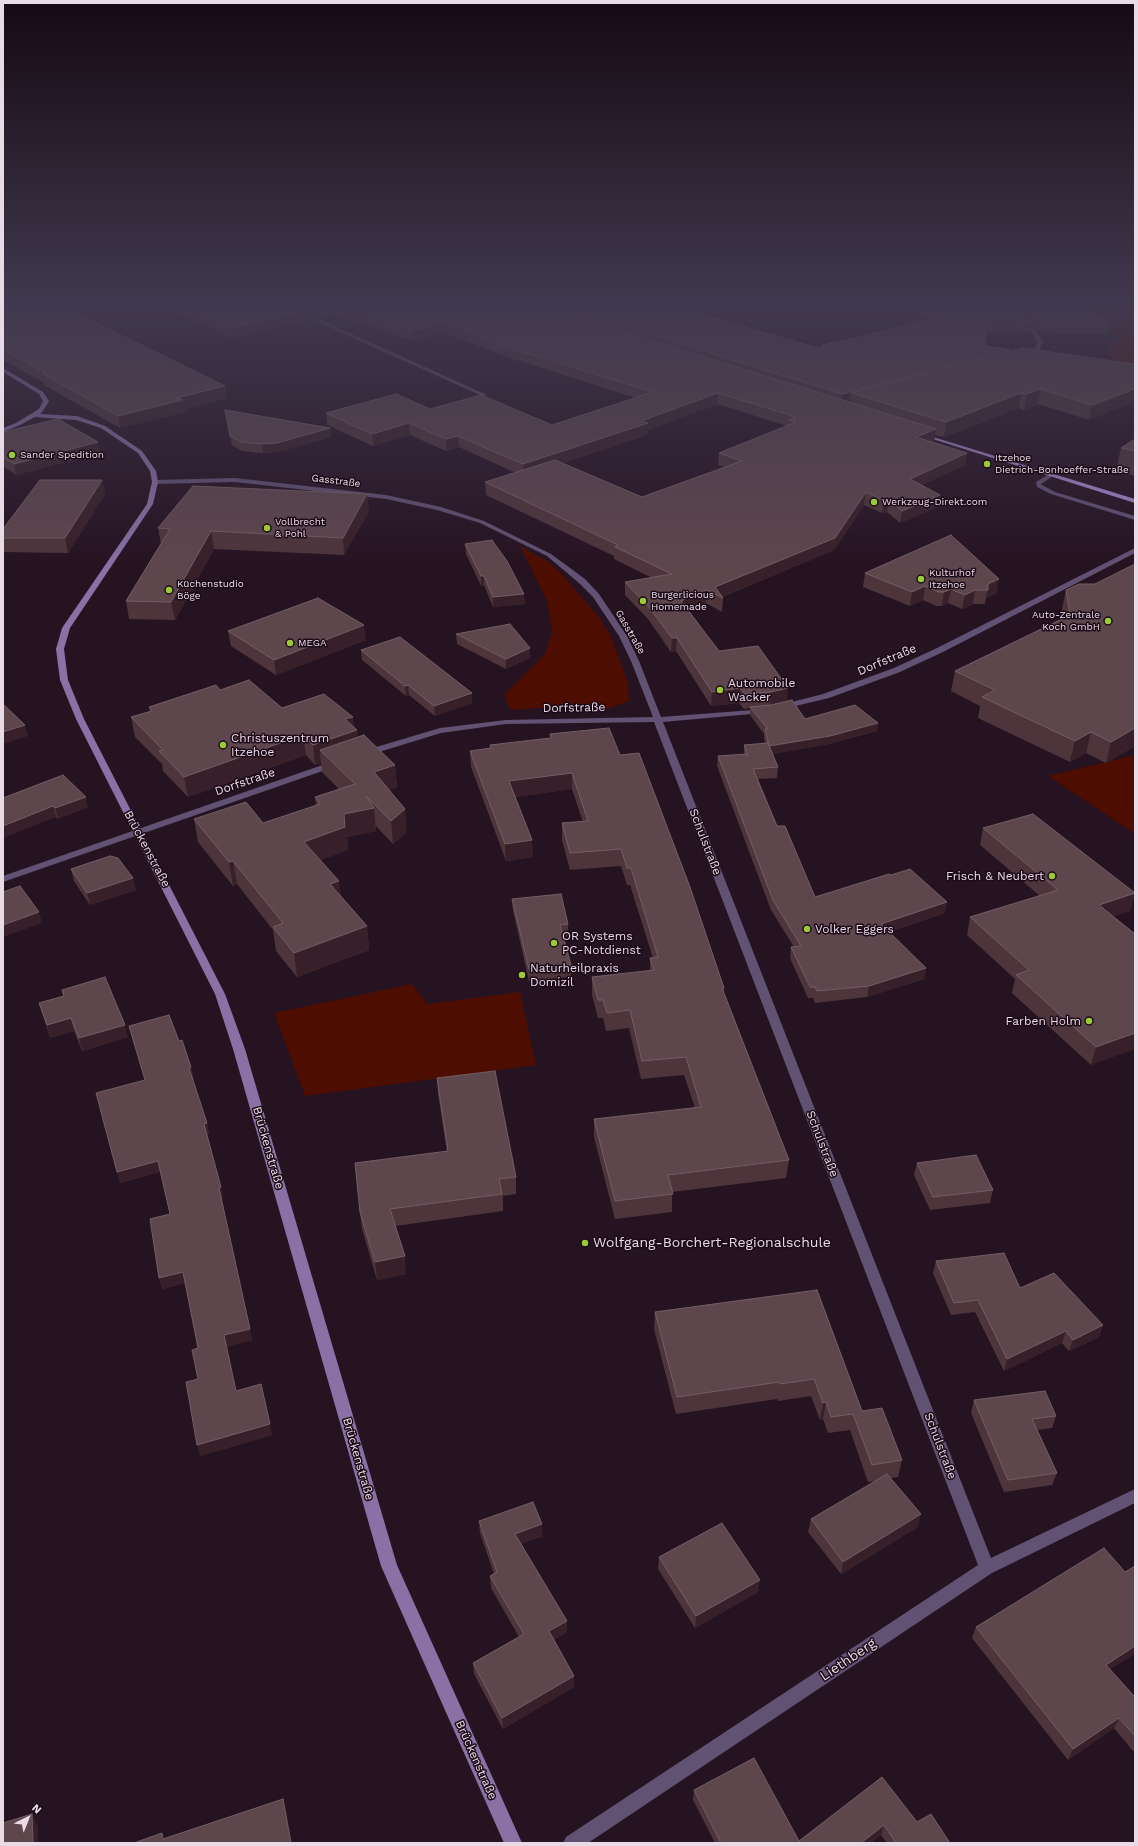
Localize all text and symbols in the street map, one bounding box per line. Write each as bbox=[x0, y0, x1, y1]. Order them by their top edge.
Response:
place label: Sander Spedition bbox=[20, 449, 104, 461]
marker: Sander Spedition bbox=[7, 450, 17, 460]
place label: Itzehoe Dietrich-Bonhoeffer-Straße bbox=[995, 452, 1129, 476]
marker: Itzehoe Dietrich-Bonhoeffer-Straße bbox=[982, 459, 992, 469]
street label: Gasstraße bbox=[311, 472, 361, 490]
place label: Werkzeug-Direkt.com bbox=[882, 496, 987, 508]
marker: Werkzeug-Direkt.com bbox=[869, 497, 879, 507]
place label: Vollbrecht & Pohl bbox=[275, 516, 325, 540]
marker: Vollbrecht & Pohl bbox=[262, 523, 272, 533]
place label: Kulturhof Itzehoe bbox=[929, 567, 975, 590]
marker: Kulturhof Itzehoe bbox=[916, 574, 926, 584]
place label: Küchenstudio Böge bbox=[177, 578, 244, 602]
marker: Küchenstudio Böge bbox=[164, 585, 174, 595]
place label: Burgerlicious Homemade bbox=[651, 589, 714, 612]
marker: Burgerlicious Homemade bbox=[638, 596, 648, 606]
street label: Gasstraße bbox=[613, 608, 647, 656]
place label: Auto-Zentrale Koch GmbH bbox=[1032, 609, 1100, 632]
marker: Auto-Zentrale Koch GmbH bbox=[1103, 616, 1113, 626]
place label: MEGA bbox=[298, 637, 327, 649]
marker: MEGA bbox=[285, 638, 295, 648]
street label: Dorfstraße bbox=[855, 641, 919, 679]
place label: Automobile Wacker bbox=[728, 676, 795, 704]
marker: Automobile Wacker bbox=[715, 685, 725, 695]
street label: Dorfstraße bbox=[543, 700, 605, 716]
place label: Christuszentrum Itzehoe bbox=[231, 731, 329, 759]
marker: Christuszentrum Itzehoe bbox=[218, 740, 228, 750]
street label: Dorfstraße bbox=[213, 765, 277, 799]
street label: Schulstraße bbox=[686, 807, 724, 877]
street label: Brückenstraße bbox=[121, 808, 173, 890]
place label: Frisch & Neubert bbox=[946, 869, 1044, 883]
marker: Frisch & Neubert bbox=[1047, 871, 1057, 881]
place label: Volker Eggers bbox=[815, 922, 894, 936]
marker: Volker Eggers bbox=[802, 924, 812, 934]
place label: OR Systems PC-Notdienst bbox=[562, 929, 641, 957]
marker: OR Systems PC-Notdienst bbox=[549, 938, 559, 948]
place label: Naturheilpraxis Domizil bbox=[530, 961, 619, 989]
marker: Naturheilpraxis Domizil bbox=[517, 970, 527, 980]
place label: Farben Holm bbox=[1006, 1014, 1081, 1028]
marker: Farben Holm bbox=[1084, 1016, 1094, 1026]
street label: Brückenstraße bbox=[249, 1105, 287, 1191]
street label: Schulstraße bbox=[803, 1109, 841, 1179]
place label: Wolfgang-Borchert-Regionalschule bbox=[593, 1235, 831, 1251]
marker: Wolfgang-Borchert-Regionalschule bbox=[580, 1238, 590, 1248]
street label: Schulstraße bbox=[921, 1411, 959, 1481]
street label: Brückenstraße bbox=[339, 1416, 377, 1502]
street label: Liethberg bbox=[817, 1635, 879, 1685]
street label: Brückenstraße bbox=[452, 1718, 500, 1802]
north arrow bbox=[8, 1798, 48, 1838]
text: N bbox=[29, 1801, 44, 1816]

